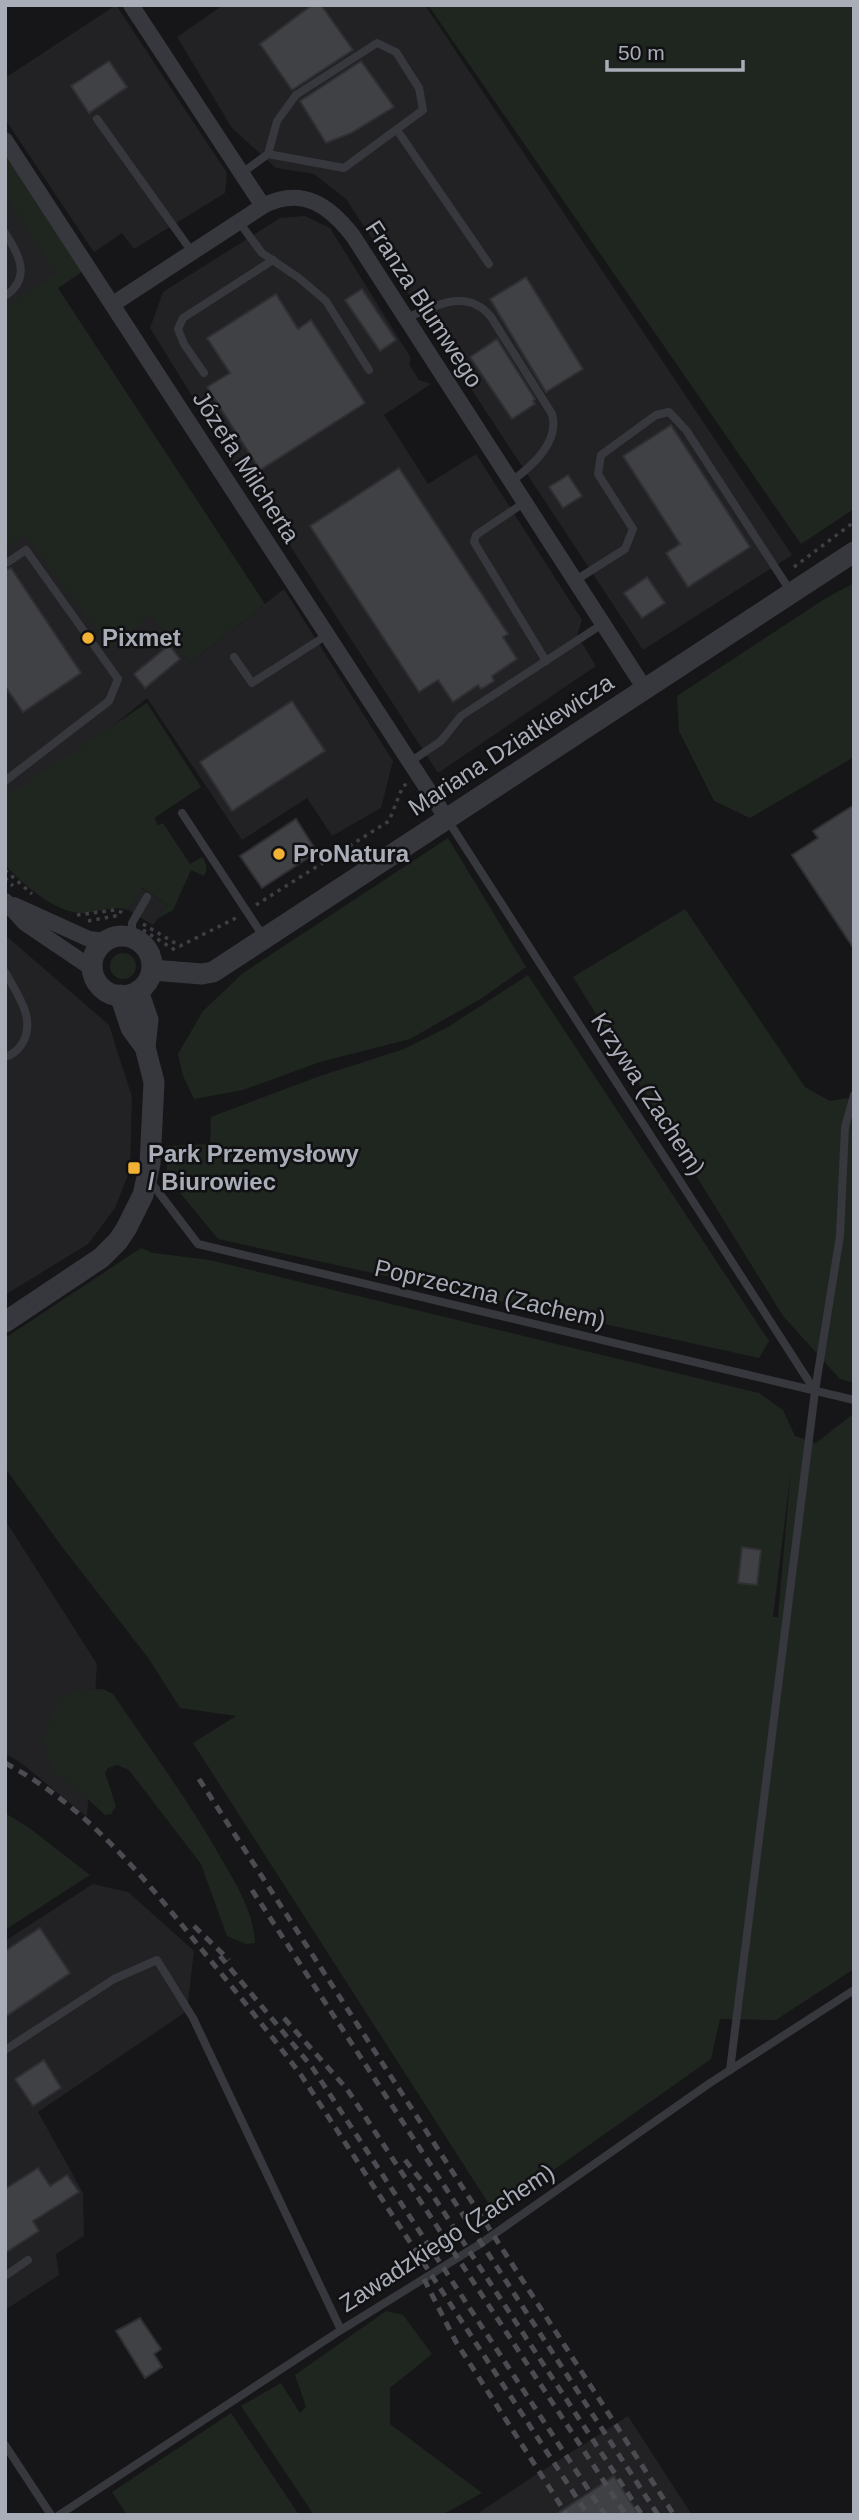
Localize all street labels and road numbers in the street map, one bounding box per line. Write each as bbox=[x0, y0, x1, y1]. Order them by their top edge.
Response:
street label: Franza Blumwego bbox=[360, 215, 488, 392]
street label: Józefa Milcherta bbox=[188, 386, 306, 548]
street label: Mariana Dziatkiewicza bbox=[403, 668, 619, 821]
street label: Krzywa (Zachem) bbox=[586, 1008, 711, 1180]
street label: Poprzeczna (Zachem) bbox=[372, 1254, 608, 1333]
street label: Zawadzkiego (Zachem) bbox=[334, 2158, 559, 2317]

